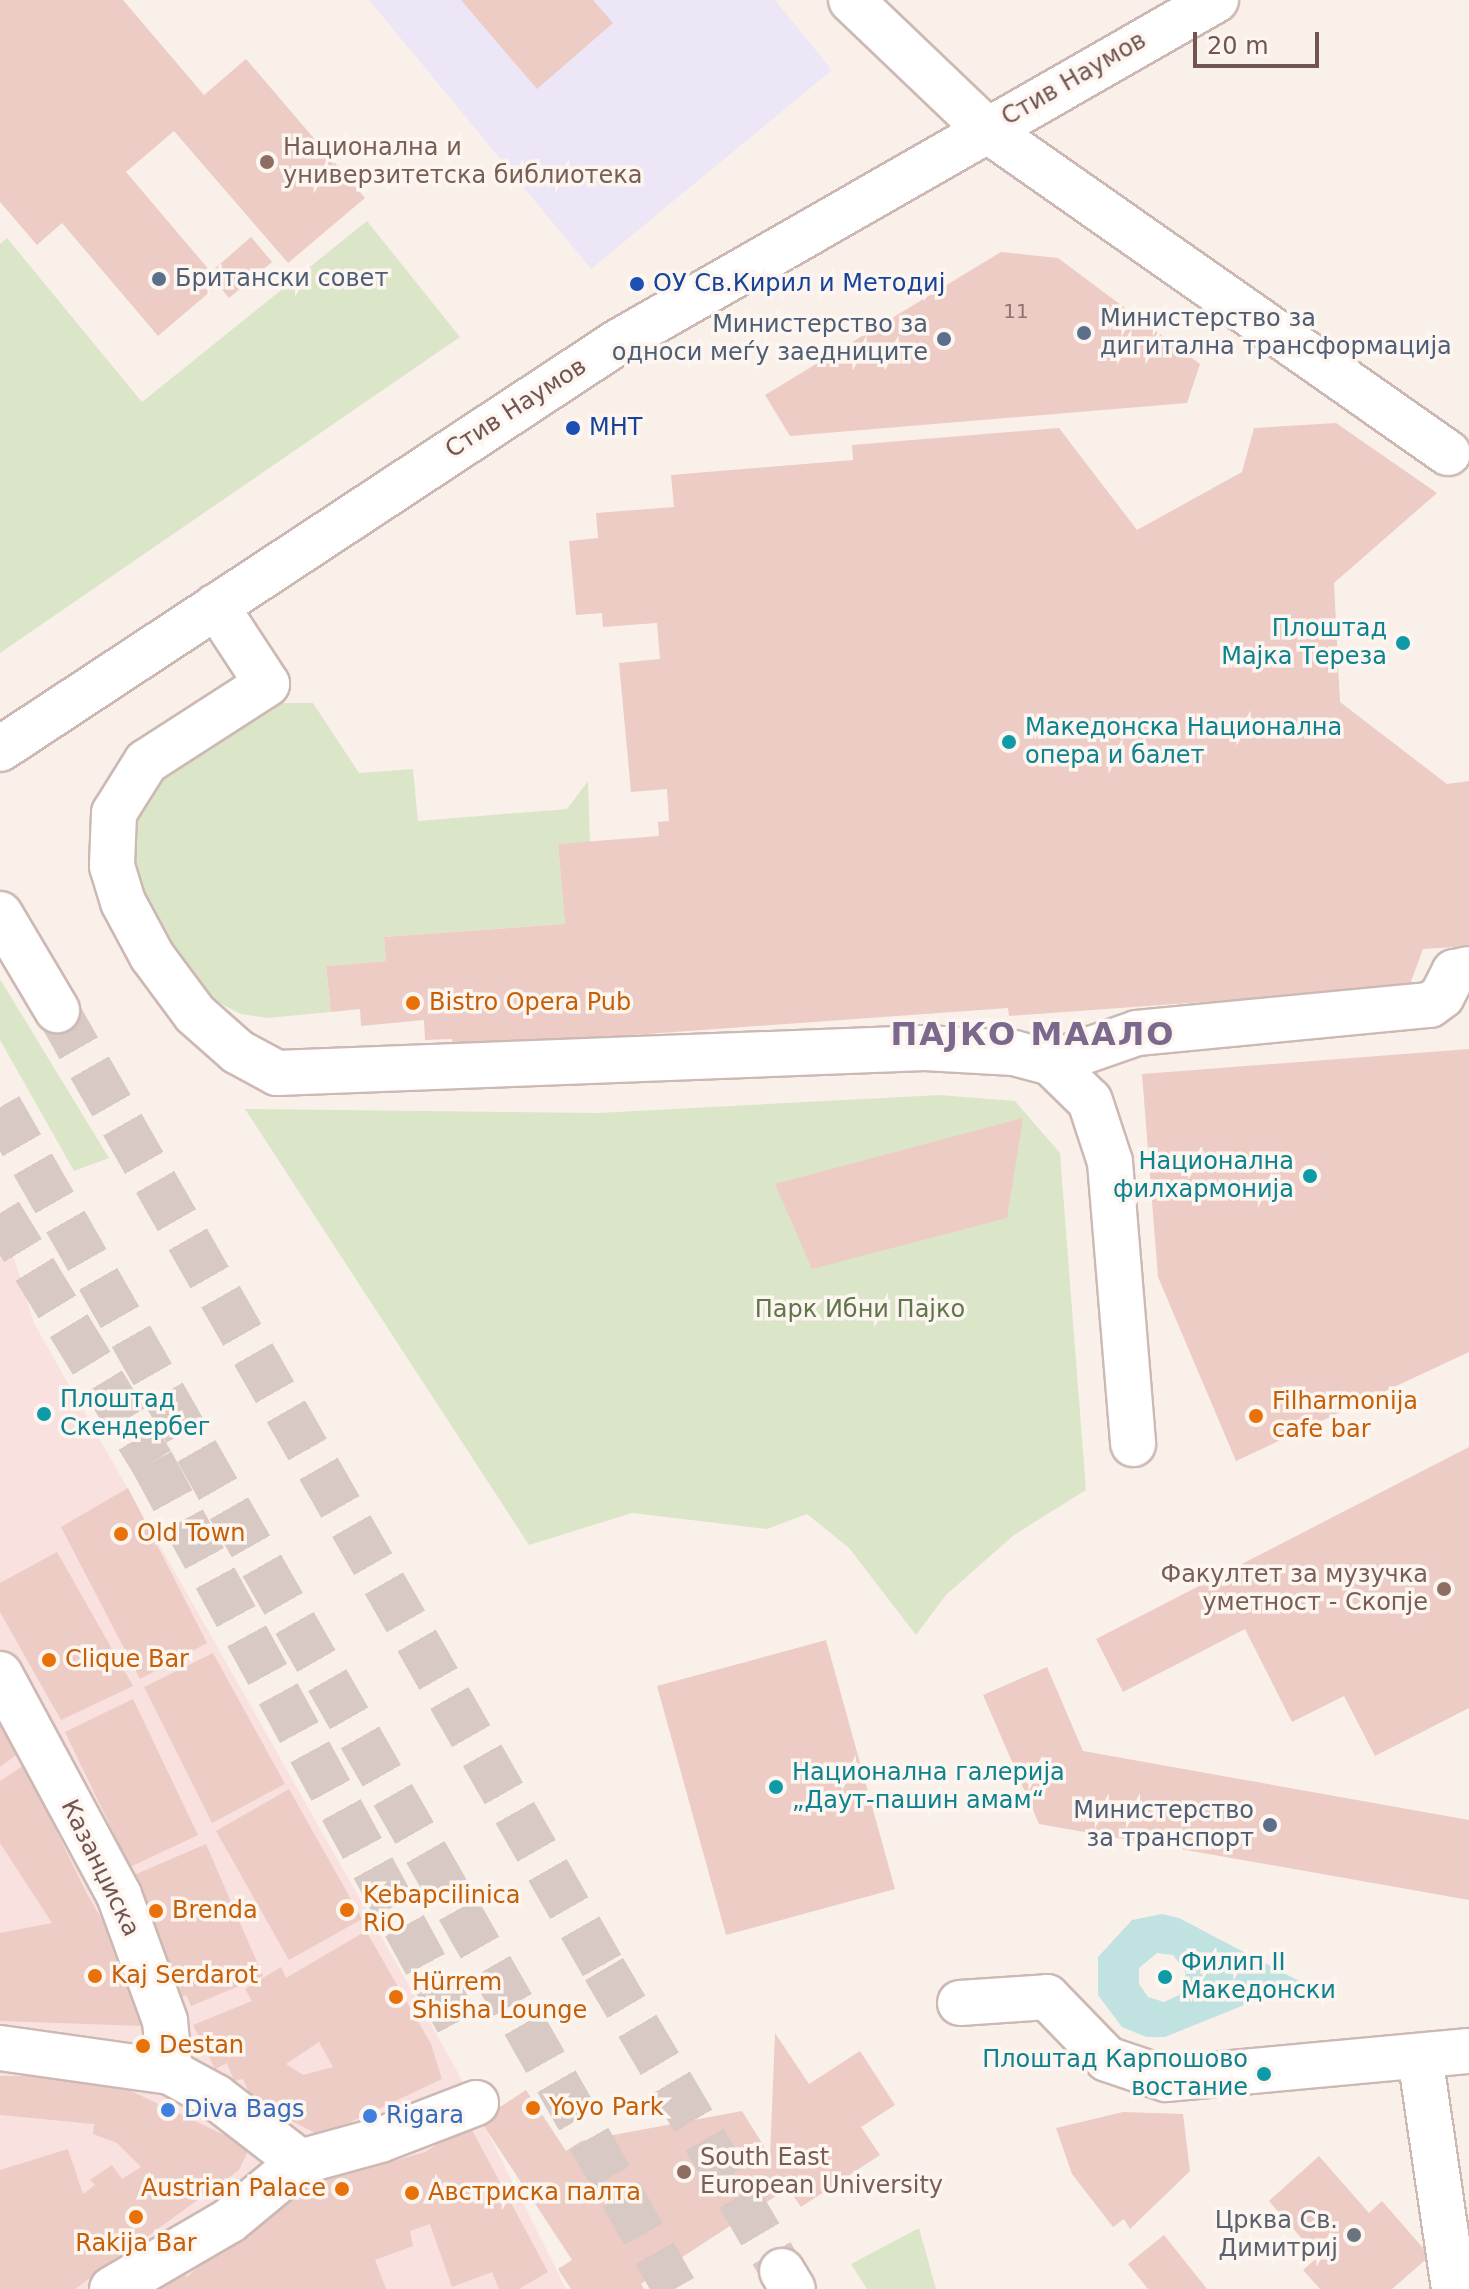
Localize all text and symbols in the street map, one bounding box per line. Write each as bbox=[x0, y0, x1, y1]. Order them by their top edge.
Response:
scale bar bbox=[1197, 16, 1323, 66]
street label: Стив Наумов bbox=[997, 26, 1151, 132]
text: 20 m bbox=[1207, 32, 1269, 60]
place label: Национална и универзитетска библиотека bbox=[283, 134, 643, 190]
marker: Национална и универзитетска библиотека bbox=[258, 153, 276, 171]
place label: Британски совет bbox=[175, 265, 388, 293]
marker: Британски совет bbox=[150, 270, 168, 288]
place label: ОУ Св.Кирил и Методиј bbox=[653, 270, 945, 298]
marker: ОУ Св.Кирил и Методиј bbox=[628, 275, 646, 293]
house number: 11 bbox=[1003, 299, 1029, 323]
place label: Министерство за дигитална трансформација bbox=[1100, 305, 1452, 361]
place label: Министерство за односи меѓу заедниците bbox=[612, 311, 928, 367]
marker: Министерство за дигитална трансформација bbox=[1075, 324, 1093, 342]
marker: Министерство за односи меѓу заедниците bbox=[935, 330, 953, 348]
street label: Стив Наумов bbox=[440, 352, 592, 464]
place label: МНТ bbox=[589, 414, 642, 442]
marker: МНТ bbox=[564, 419, 582, 437]
place label: Плоштад Мајка Тереза bbox=[1221, 615, 1387, 671]
marker: Плоштад Мајка Тереза bbox=[1394, 634, 1412, 652]
place label: Македонска Национална опера и балет bbox=[1025, 714, 1342, 770]
marker: Македонска Национална опера и балет bbox=[1000, 733, 1018, 751]
place label: Bistro Opera Pub bbox=[429, 989, 631, 1017]
marker: Bistro Opera Pub bbox=[404, 994, 422, 1012]
district label: ПАЈКО МААЛО bbox=[890, 1015, 1176, 1053]
place label: Национална филхармонија bbox=[1113, 1148, 1294, 1204]
marker: Национална филхармонија bbox=[1301, 1167, 1319, 1185]
park label: Парк Ибни Пајко bbox=[755, 1296, 965, 1324]
place label: Плоштад Скендербег bbox=[60, 1386, 210, 1442]
place label: Filharmonija cafe bar bbox=[1272, 1388, 1418, 1444]
marker: Плоштад Скендербег bbox=[35, 1405, 53, 1423]
marker: Filharmonija cafe bar bbox=[1247, 1407, 1265, 1425]
place label: Old Town bbox=[137, 1520, 246, 1548]
marker: Old Town bbox=[112, 1525, 130, 1543]
place label: Факултет за музучка уметност - Скопје bbox=[1160, 1561, 1428, 1617]
marker: Факултет за музучка уметност - Скопје bbox=[1435, 1580, 1453, 1598]
place label: Clique Bar bbox=[65, 1646, 189, 1674]
marker: Clique Bar bbox=[40, 1651, 58, 1669]
place label: Национална галерија „Даут-пашин амам“ bbox=[792, 1759, 1065, 1815]
marker: Национална галерија „Даут-пашин амам“ bbox=[767, 1778, 785, 1796]
street label: Казанџиска bbox=[54, 1795, 146, 1941]
place label: Министерство за транспорт bbox=[1073, 1797, 1254, 1853]
marker: Министерство за транспорт bbox=[1261, 1816, 1279, 1834]
place label: Kebapcilinica RiO bbox=[363, 1882, 520, 1938]
place label: Brenda bbox=[172, 1897, 258, 1925]
marker: Kebapcilinica RiO bbox=[338, 1901, 356, 1919]
marker: Brenda bbox=[147, 1902, 165, 1920]
place label: Филип II Македонски bbox=[1181, 1949, 1336, 2005]
place label: Kaj Serdarot bbox=[111, 1962, 258, 1990]
marker: Kaj Serdarot bbox=[86, 1967, 104, 1985]
marker: Филип II Македонски bbox=[1156, 1968, 1174, 1986]
place label: Hürrem Shisha Lounge bbox=[412, 1969, 587, 2025]
marker: Hürrem Shisha Lounge bbox=[387, 1988, 405, 2006]
place label: Destan bbox=[159, 2032, 244, 2060]
marker: Destan bbox=[134, 2037, 152, 2055]
place label: Плоштад Карпошово востание bbox=[982, 2046, 1248, 2102]
marker: Плоштад Карпошово востание bbox=[1255, 2065, 1273, 2083]
place label: Yoyo Park bbox=[549, 2094, 664, 2122]
place label: Diva Bags bbox=[184, 2096, 305, 2124]
marker: Yoyo Park bbox=[524, 2099, 542, 2117]
marker: Diva Bags bbox=[159, 2101, 177, 2119]
place label: Rigara bbox=[386, 2102, 464, 2130]
marker: Rigara bbox=[361, 2107, 379, 2125]
place label: South East European University bbox=[700, 2144, 943, 2200]
marker: South East European University bbox=[675, 2163, 693, 2181]
place label: Austrian Palace bbox=[141, 2175, 326, 2203]
place label: Австриска палта bbox=[428, 2179, 641, 2207]
marker: Austrian Palace bbox=[333, 2180, 351, 2198]
marker: Австриска палта bbox=[403, 2184, 421, 2202]
place label: Црква Св. Димитриј bbox=[1215, 2207, 1338, 2263]
marker: Rakija Bar bbox=[127, 2208, 145, 2226]
marker: Црква Св. Димитриј bbox=[1345, 2226, 1363, 2244]
place label: Rakija Bar bbox=[75, 2230, 197, 2258]

